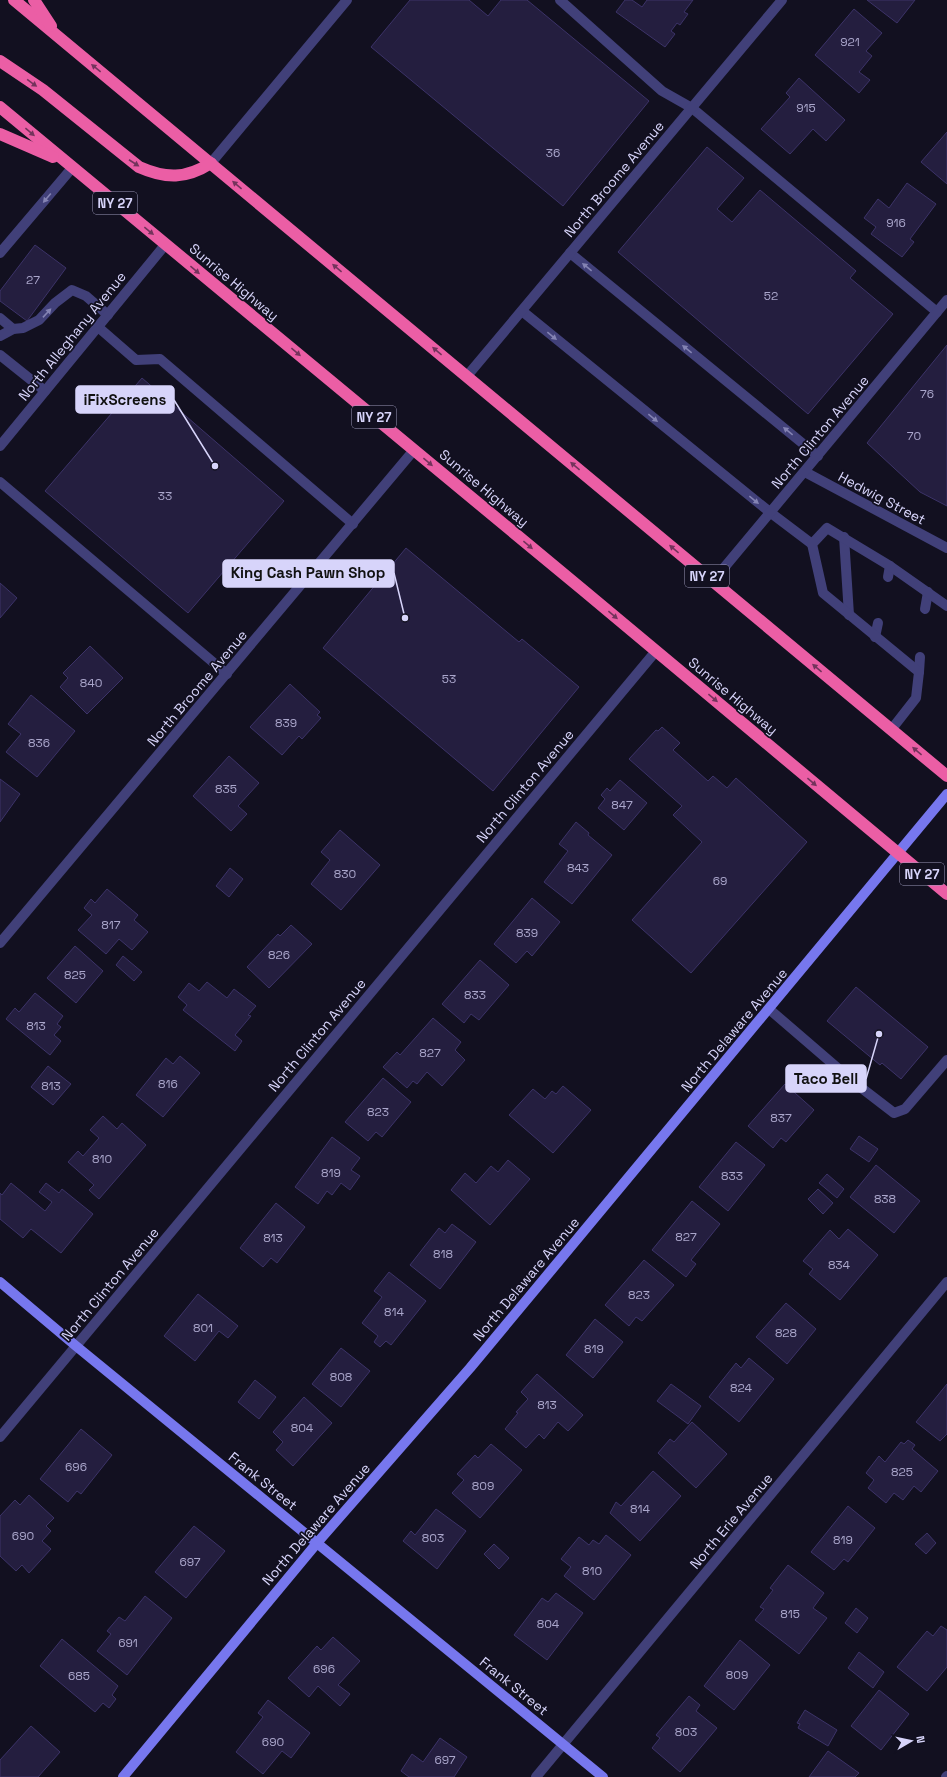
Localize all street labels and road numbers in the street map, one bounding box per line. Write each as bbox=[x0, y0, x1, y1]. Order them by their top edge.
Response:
street label: North Broome Avenue bbox=[560, 117, 668, 241]
road number: NY 27 bbox=[93, 192, 137, 214]
street label: Sunrise Highway bbox=[186, 239, 282, 325]
street label: North Alleghany Avenue bbox=[14, 268, 130, 404]
street label: North Clinton Avenue bbox=[767, 372, 873, 492]
road number: NY 27 bbox=[352, 406, 396, 428]
street label: Sunrise Highway bbox=[436, 445, 532, 531]
street label: Hedwig Street bbox=[835, 467, 929, 529]
road number: NY 27 bbox=[685, 565, 729, 587]
street label: North Broome Avenue bbox=[143, 626, 251, 750]
street label: Sunrise Highway bbox=[685, 653, 781, 739]
street label: North Clinton Avenue bbox=[472, 726, 578, 846]
road number: NY 27 bbox=[900, 863, 944, 885]
street label: North Delaware Avenue bbox=[677, 964, 791, 1096]
street label: North Clinton Avenue bbox=[264, 975, 370, 1095]
street label: North Delaware Avenue bbox=[469, 1213, 583, 1345]
street label: North Clinton Avenue bbox=[57, 1224, 163, 1344]
street label: Frank Street bbox=[225, 1448, 301, 1514]
street label: North Delaware Avenue bbox=[258, 1459, 374, 1589]
street label: North Erie Avenue bbox=[686, 1469, 776, 1573]
street label: Frank Street bbox=[476, 1653, 552, 1719]

